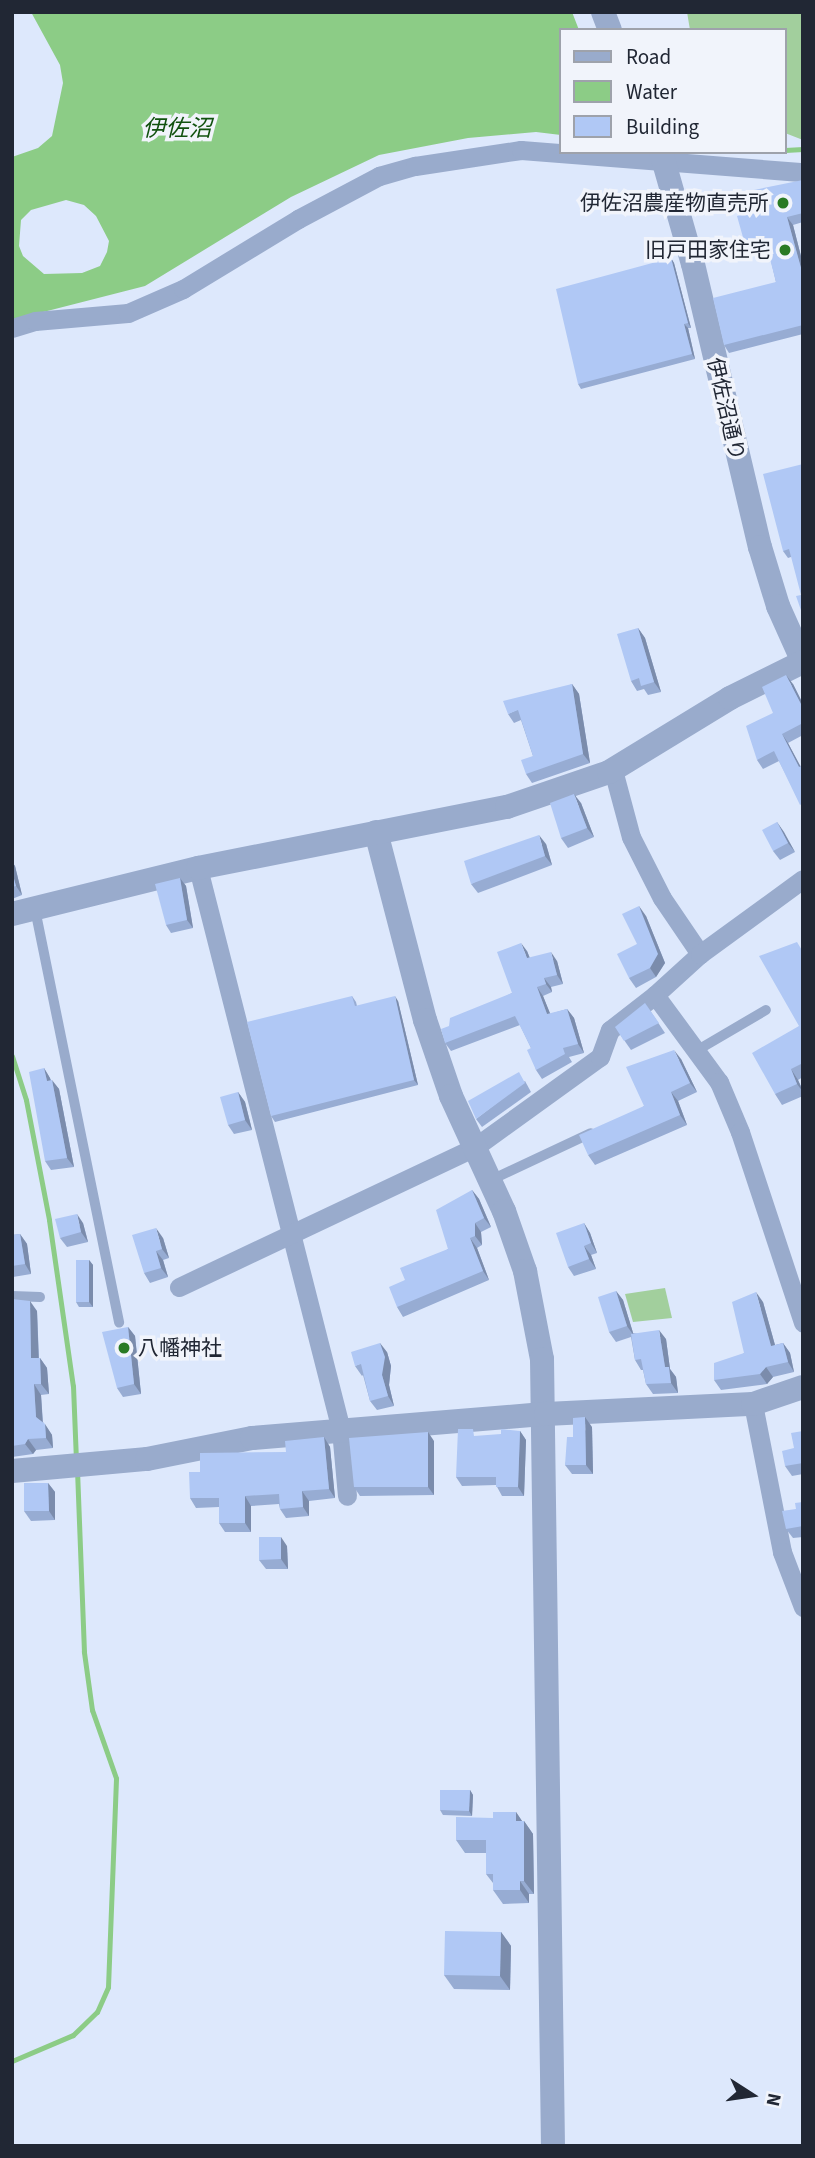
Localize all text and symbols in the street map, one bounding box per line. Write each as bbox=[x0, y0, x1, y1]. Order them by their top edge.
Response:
legend bbox=[560, 28, 787, 154]
text: Road bbox=[626, 42, 671, 72]
text: Water bbox=[626, 77, 677, 107]
text: Building bbox=[626, 112, 699, 142]
water label: 伊佐沼 bbox=[143, 115, 211, 143]
place label: 伊佐沼農産物直売所 bbox=[580, 190, 769, 216]
marker: 伊佐沼農産物直売所 bbox=[775, 195, 791, 211]
place label: 旧戸田家住宅 bbox=[645, 237, 771, 263]
marker: 旧戸田家住宅 bbox=[777, 242, 793, 258]
street label: 伊佐沼通り bbox=[702, 355, 750, 463]
place label: 八幡神社 bbox=[138, 1335, 222, 1361]
marker: 八幡神社 bbox=[116, 1340, 132, 1356]
north arrow bbox=[717, 2060, 787, 2130]
text: N bbox=[759, 2090, 788, 2108]

